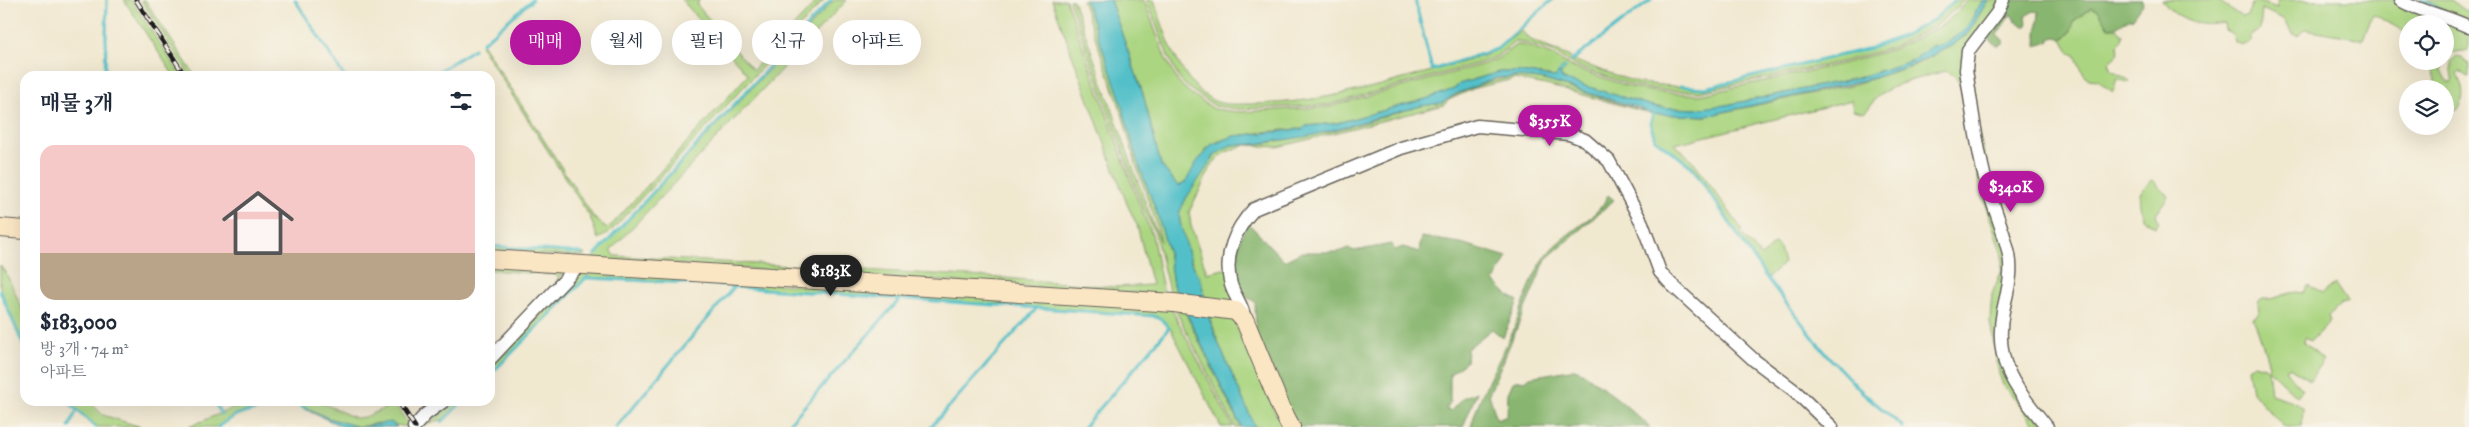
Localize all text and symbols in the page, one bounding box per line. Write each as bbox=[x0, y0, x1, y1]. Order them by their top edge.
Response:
map controls bbox=[2399, 15, 2454, 135]
button: locate bbox=[2399, 15, 2454, 70]
chip: 매매 bbox=[510, 20, 581, 65]
chip: 월세 bbox=[591, 20, 662, 65]
chip: 필터 bbox=[672, 20, 742, 65]
chip: 신규 bbox=[752, 20, 823, 65]
chip: 아파트 bbox=[833, 20, 921, 65]
button: layers bbox=[2399, 80, 2454, 135]
icon: filters bbox=[447, 87, 475, 115]
text: 매물 3개 bbox=[40, 91, 113, 117]
pin: $355K bbox=[1515, 104, 1585, 147]
text: $355K bbox=[1529, 111, 1571, 131]
pin: $340K bbox=[1976, 170, 2046, 213]
text: $340K bbox=[1989, 177, 2033, 197]
icon: home bbox=[213, 178, 303, 268]
pin: $183K bbox=[796, 254, 866, 297]
text: $183K bbox=[811, 261, 851, 281]
text: $183,000 bbox=[40, 310, 117, 336]
text: 방 3개 · 74 m² bbox=[40, 339, 129, 359]
text: 아파트 bbox=[40, 362, 86, 382]

